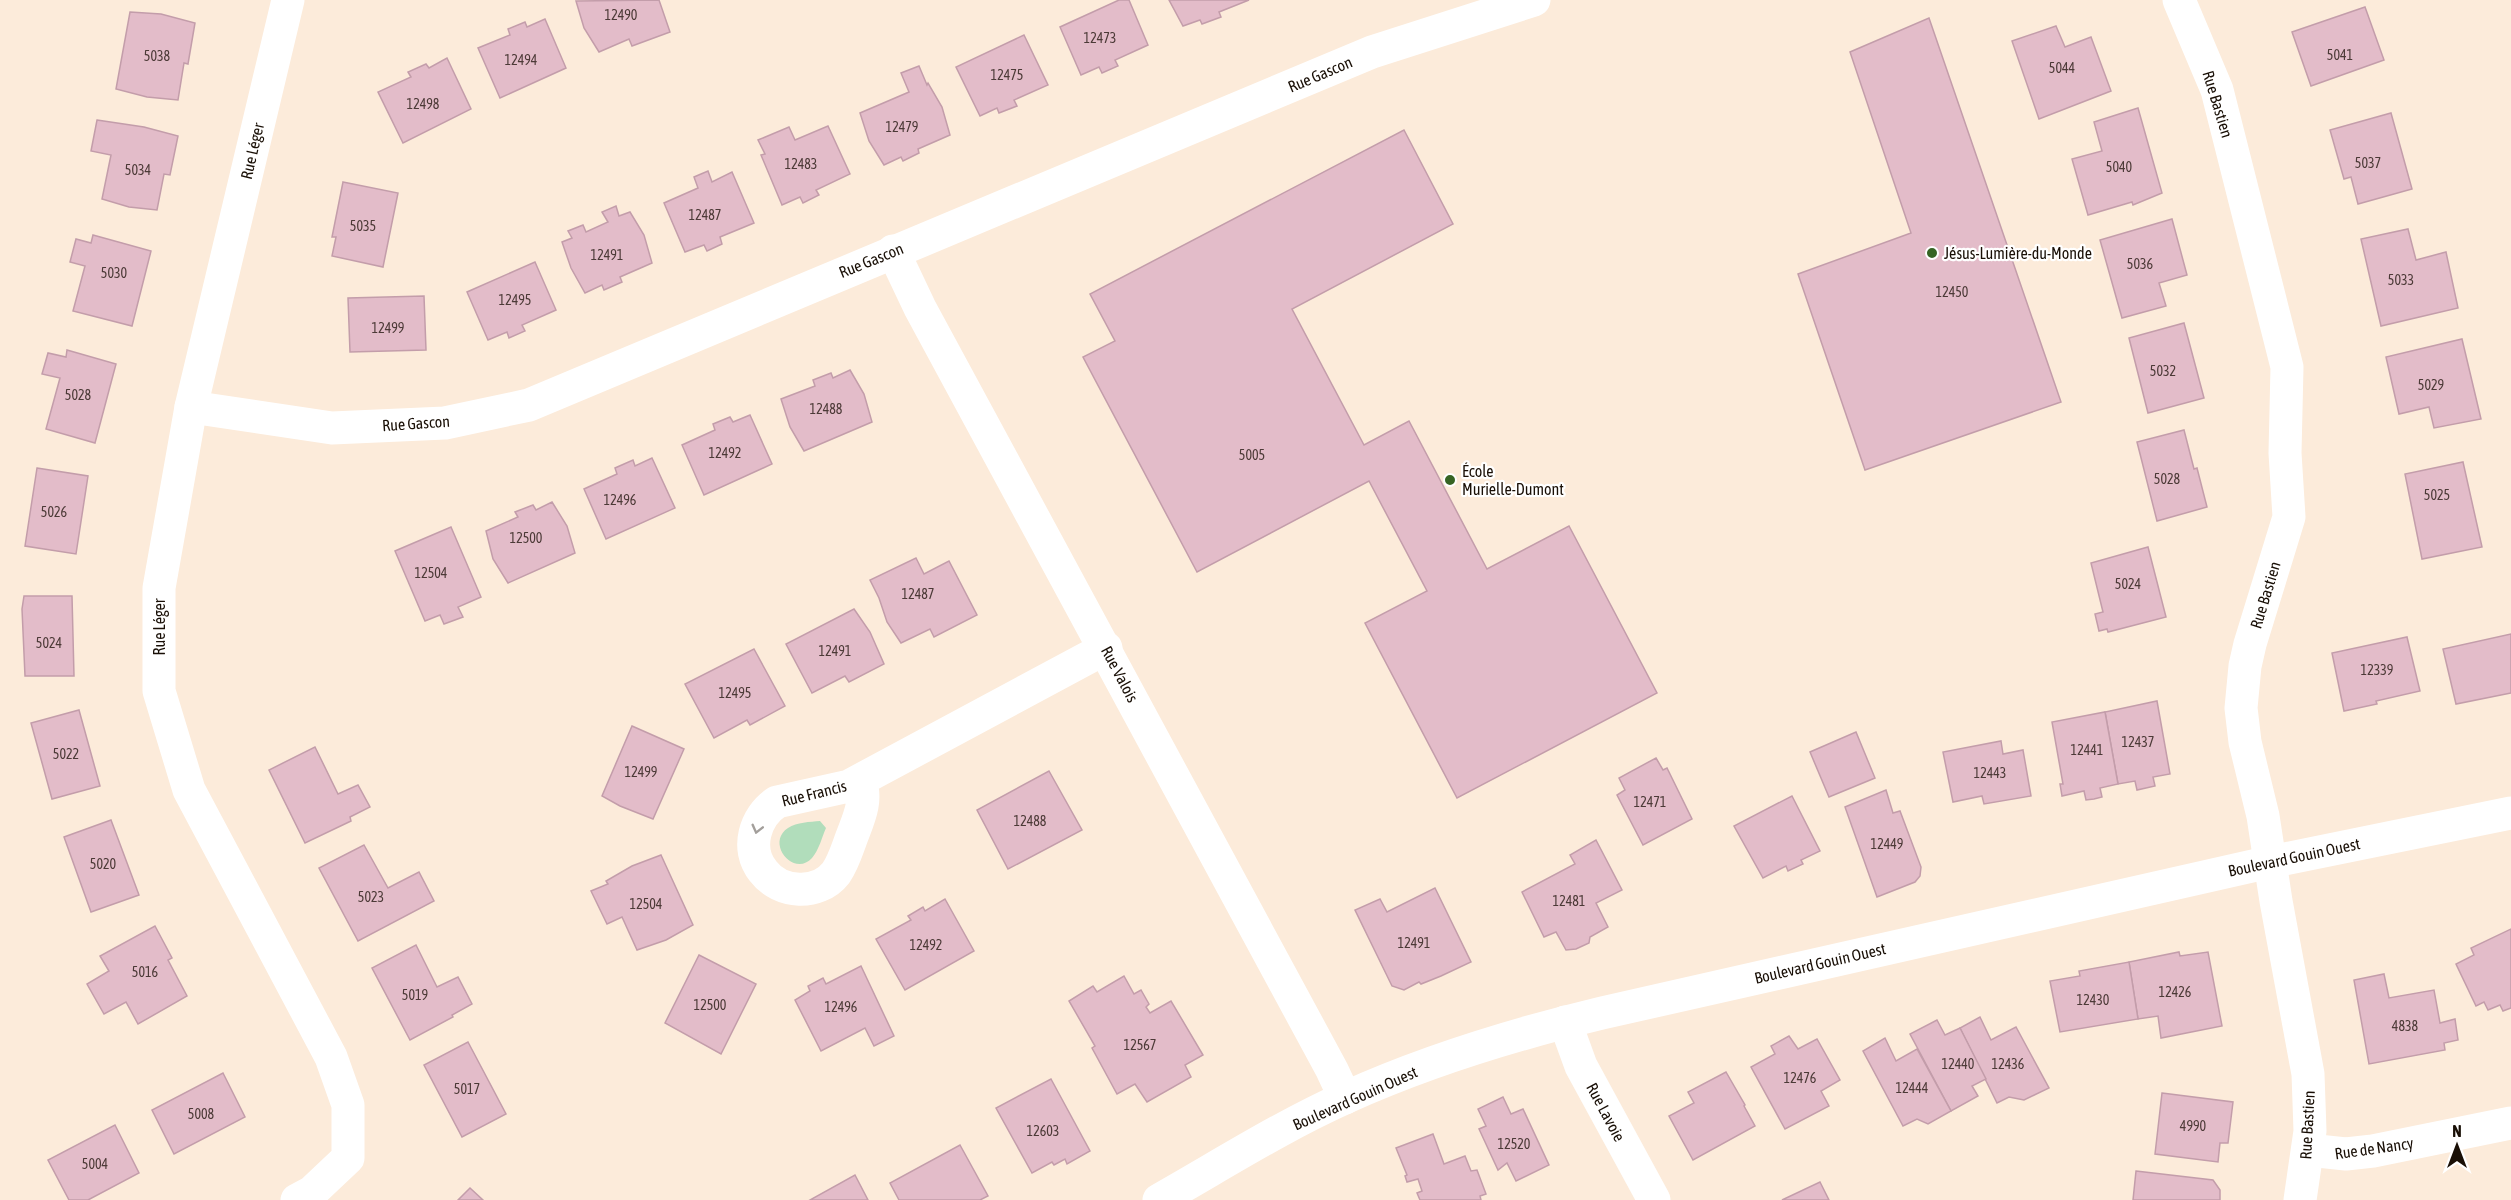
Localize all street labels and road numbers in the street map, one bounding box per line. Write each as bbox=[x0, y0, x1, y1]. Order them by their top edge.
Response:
street label: Rue Gascon bbox=[1285, 52, 1355, 96]
street label: Rue Bastien bbox=[2199, 68, 2237, 140]
street label: Rue Léger bbox=[237, 121, 268, 181]
street label: Rue Gascon bbox=[836, 239, 906, 281]
street label: Rue Gascon bbox=[381, 412, 451, 434]
street label: Rue Bastien bbox=[2246, 559, 2284, 631]
street label: Rue Léger bbox=[150, 598, 169, 656]
street label: Rue Valois bbox=[1098, 643, 1142, 705]
street label: Rue Francis bbox=[780, 776, 849, 810]
street label: Boulevard Gouin Ouest bbox=[2226, 834, 2362, 880]
street label: Boulevard Gouin Ouest bbox=[1753, 939, 1888, 987]
street label: Boulevard Gouin Ouest bbox=[1290, 1062, 1420, 1134]
street label: Rue Lavoie bbox=[1583, 1080, 1629, 1144]
street label: Rue Bastien bbox=[2296, 1090, 2318, 1160]
street label: Rue de Nancy bbox=[2333, 1134, 2415, 1163]

